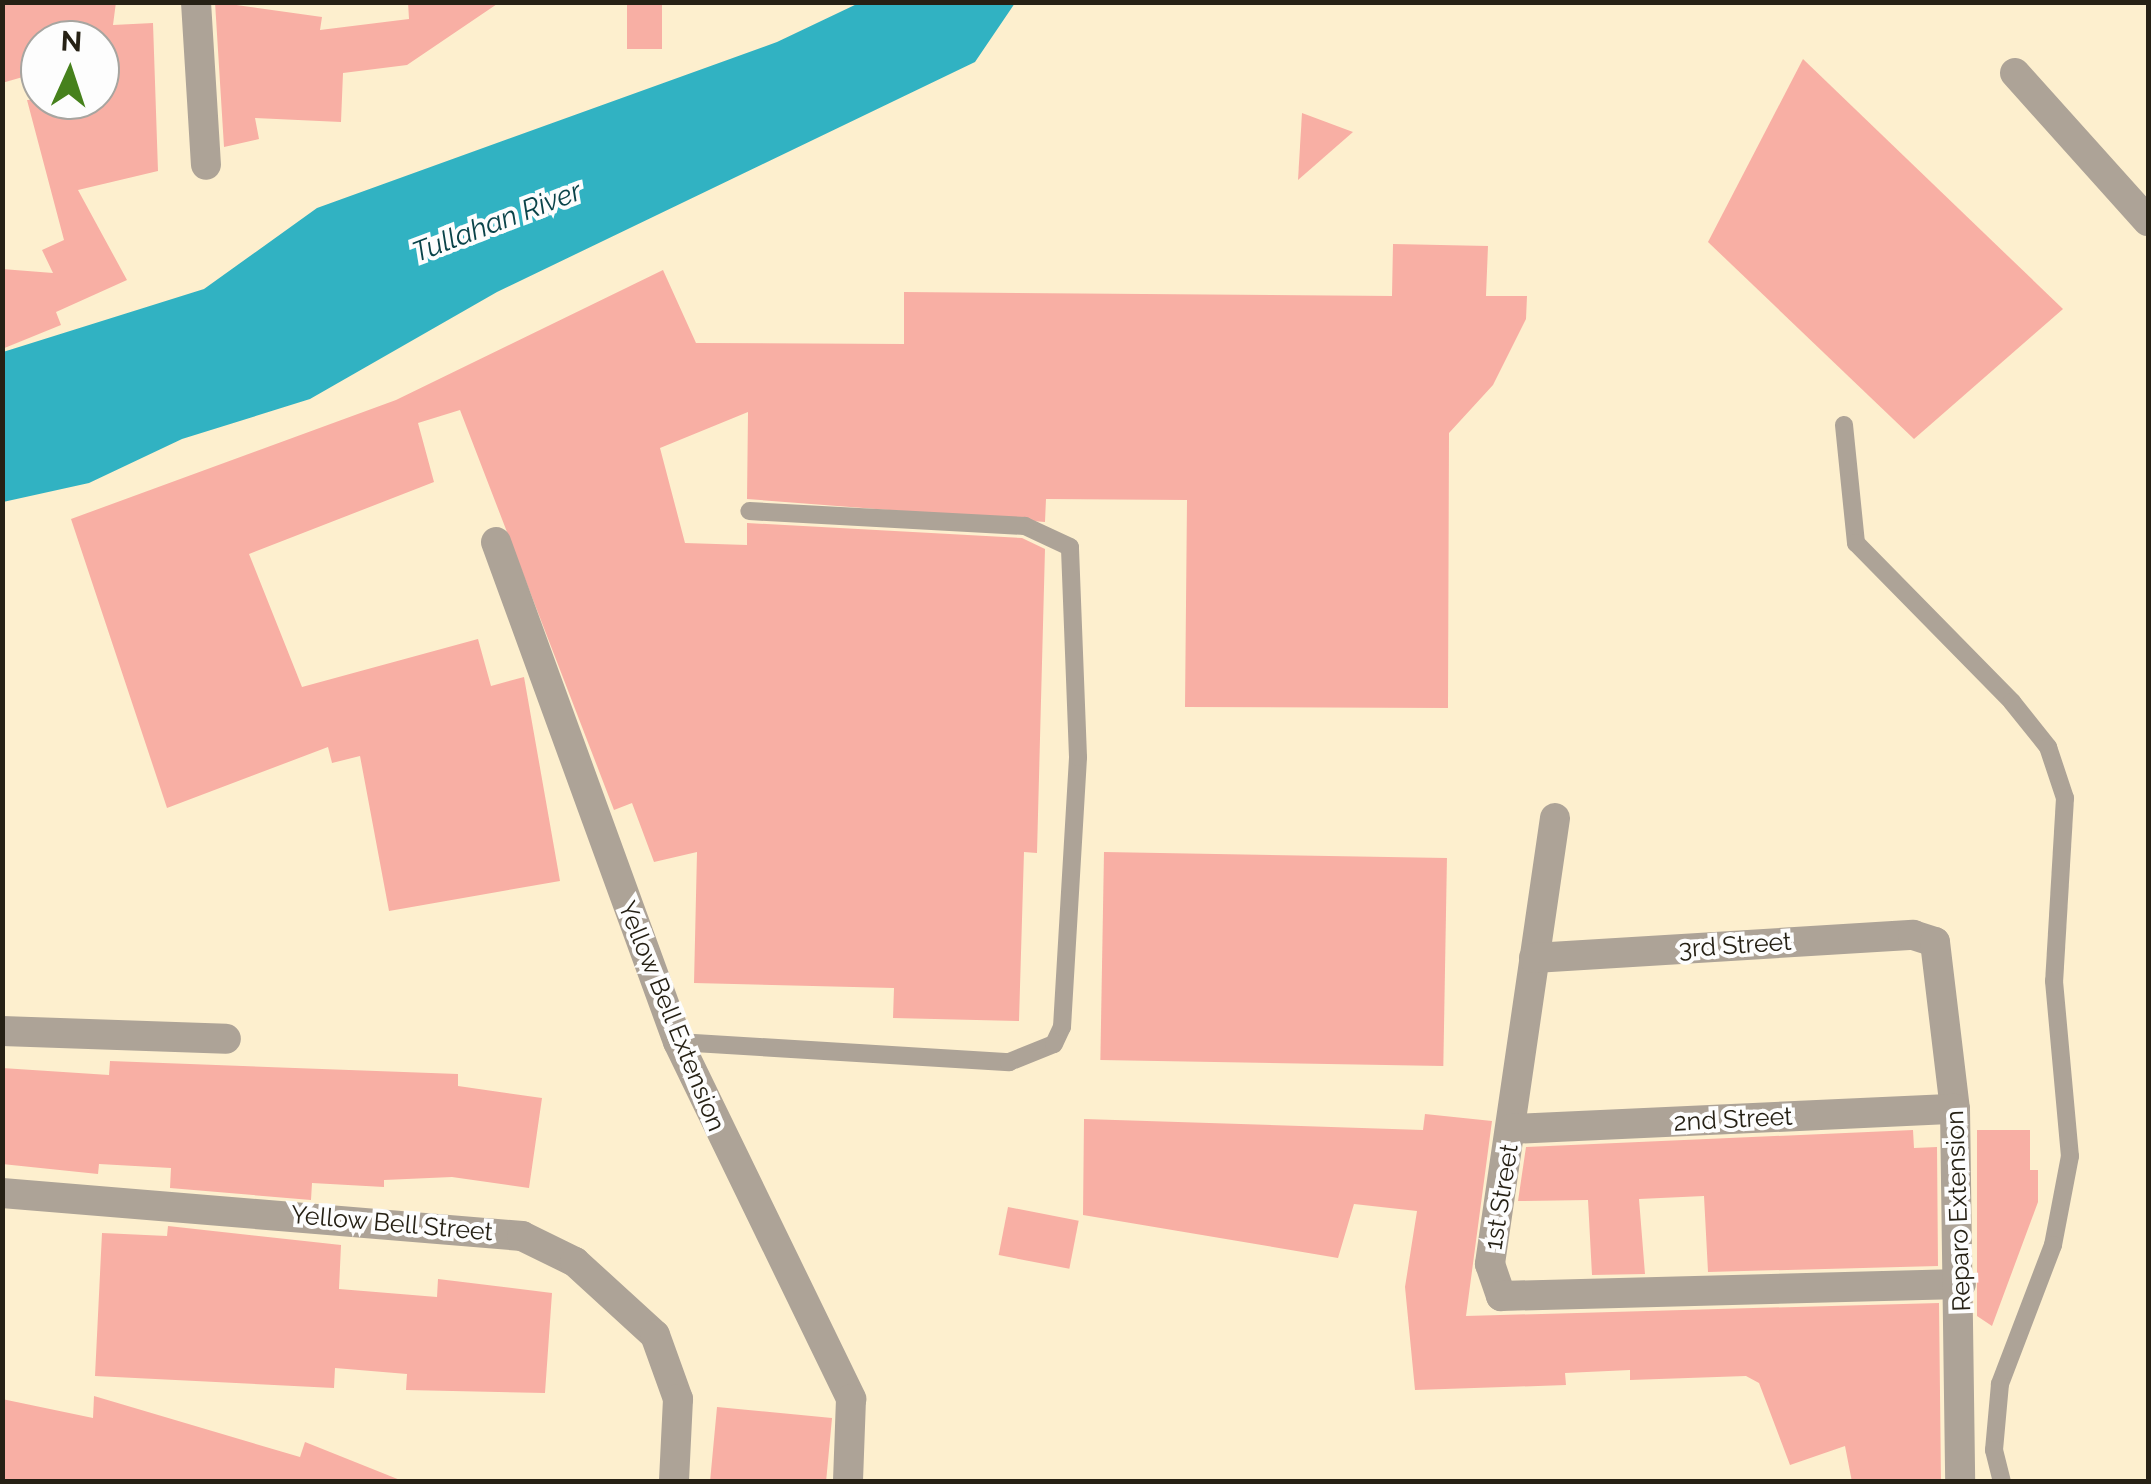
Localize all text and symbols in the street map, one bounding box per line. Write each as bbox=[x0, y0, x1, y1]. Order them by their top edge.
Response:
north arrow bbox=[20, 20, 120, 120]
text: N bbox=[60, 25, 83, 59]
water label: Tullahan River bbox=[408, 174, 586, 270]
street label: Yellow Bell Extension bbox=[612, 896, 732, 1136]
street label: 3rd Street bbox=[1678, 926, 1792, 964]
street label: 2nd Street bbox=[1673, 1101, 1793, 1137]
street label: Reparo Extension bbox=[1939, 1110, 1977, 1312]
street label: 1st Street bbox=[1478, 1142, 1524, 1252]
street label: Yellow Bell Street bbox=[289, 1199, 495, 1247]

